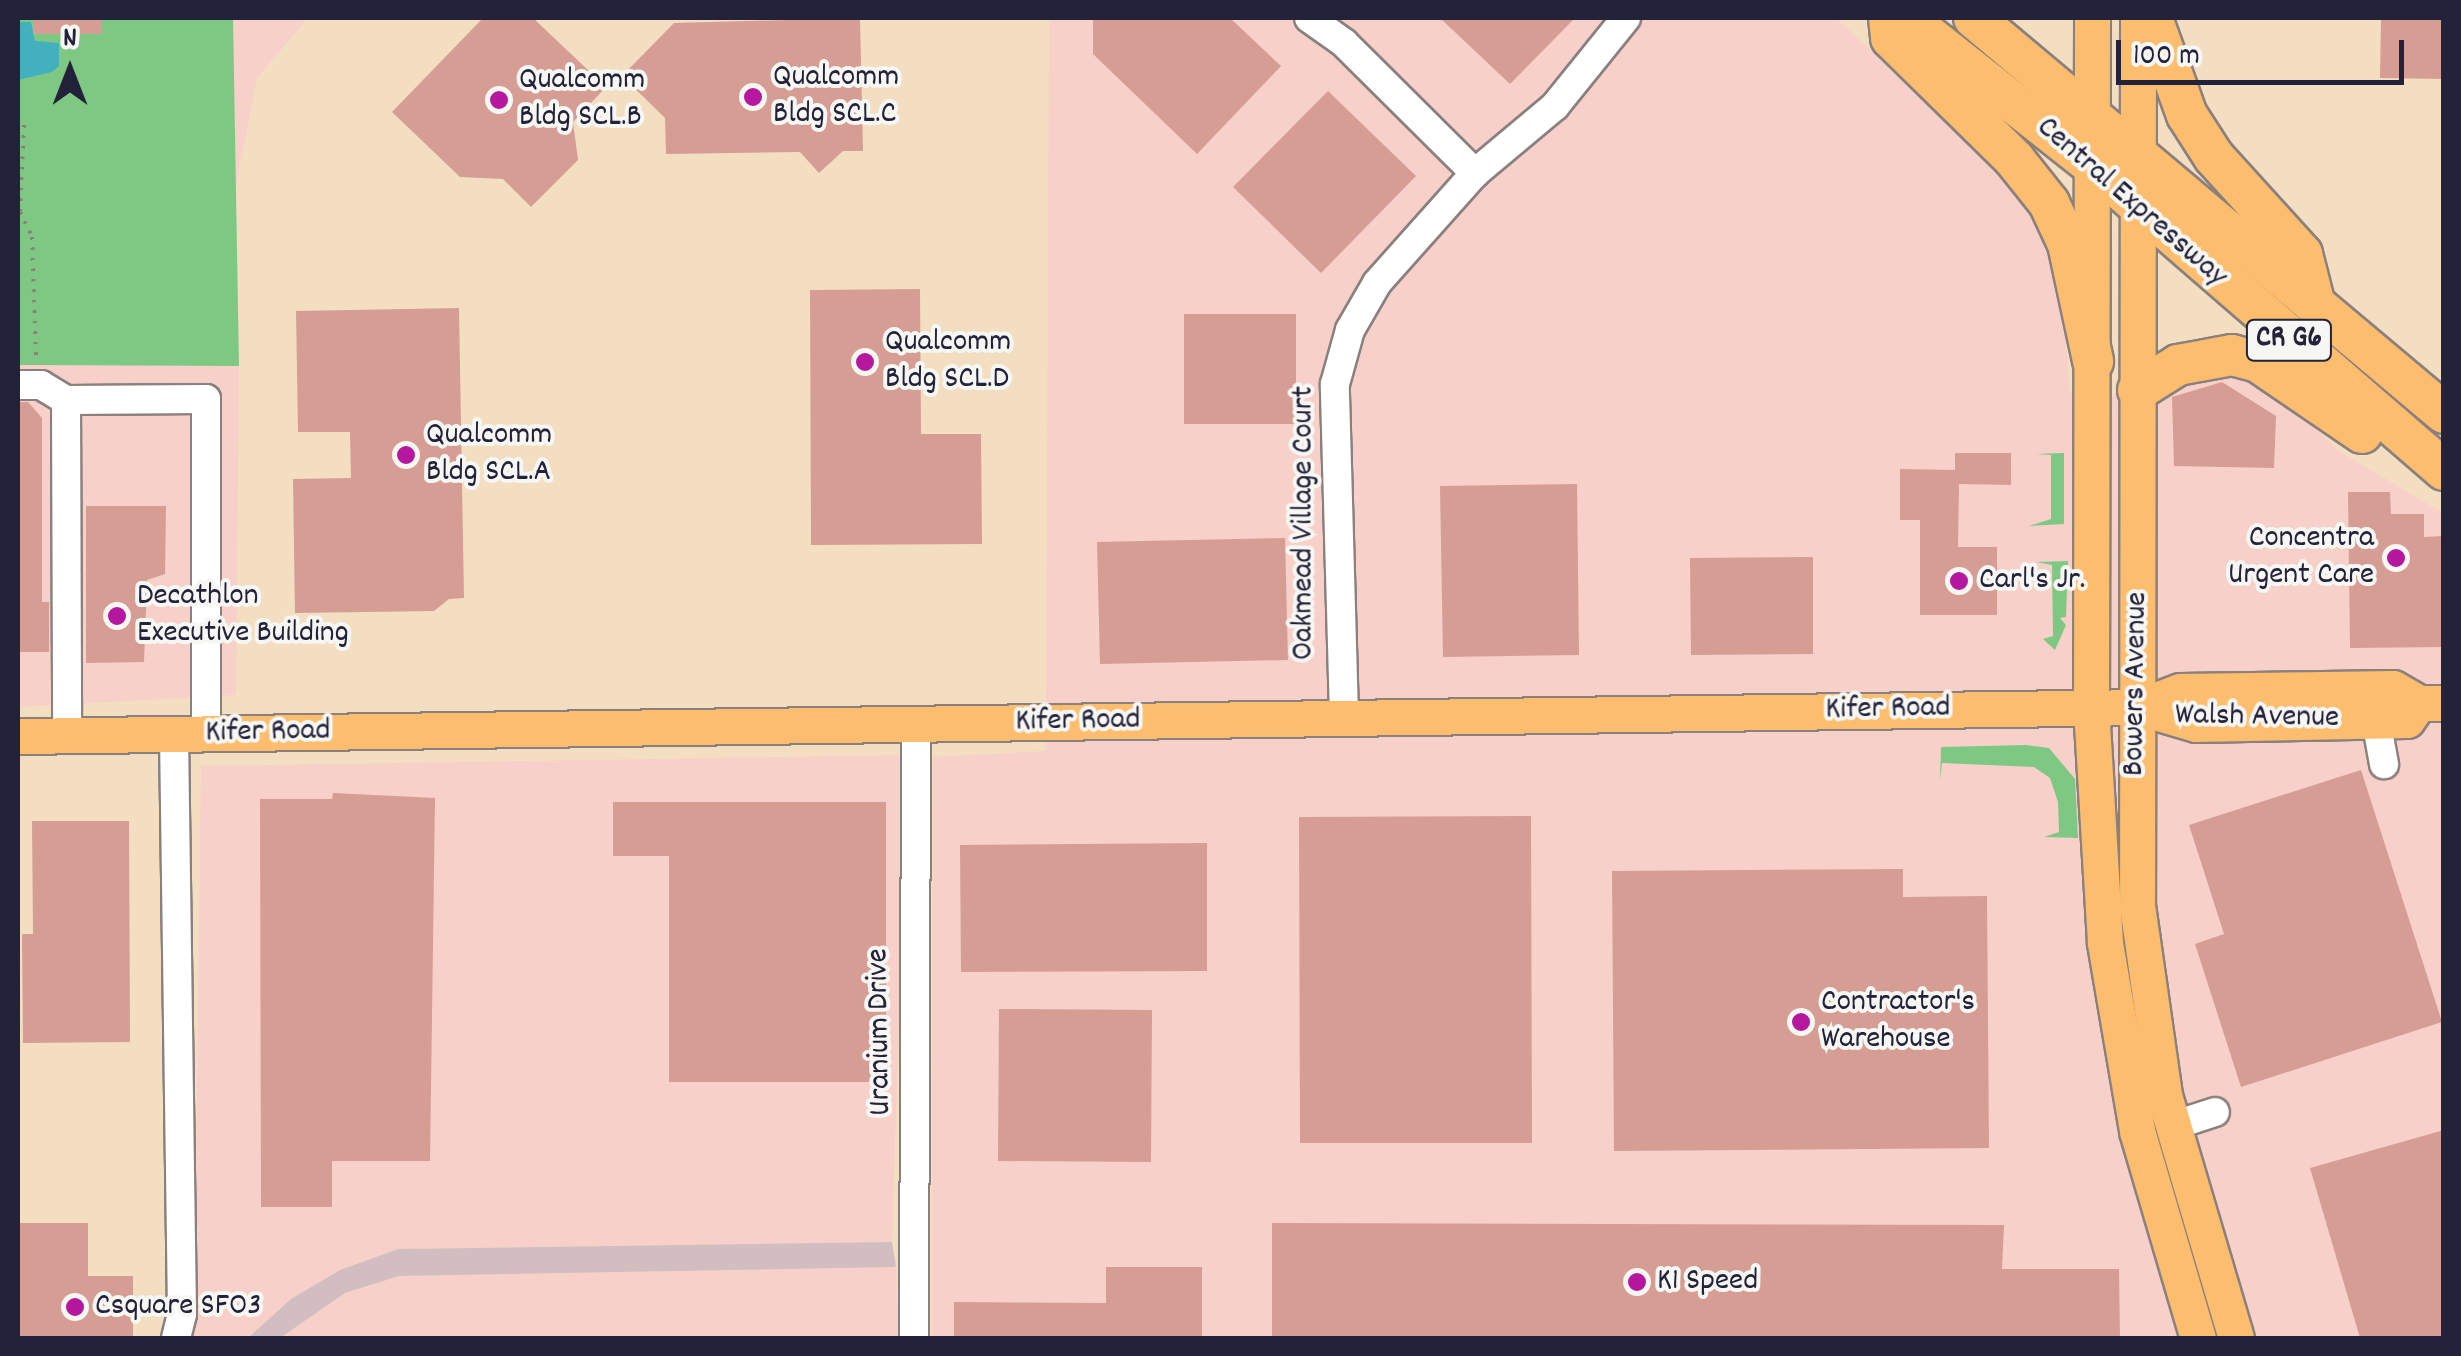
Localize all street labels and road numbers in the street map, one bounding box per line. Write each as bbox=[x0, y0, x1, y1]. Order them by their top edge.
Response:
street label: Central Expressway bbox=[2027, 109, 2235, 297]
road number: CR G6 bbox=[2244, 315, 2334, 365]
street label: Oakmead Village Court bbox=[1286, 386, 1324, 660]
street label: Bowers Avenue bbox=[2116, 592, 2158, 776]
street label: Kifer Road bbox=[1825, 690, 1951, 730]
street label: Walsh Avenue bbox=[2175, 697, 2339, 739]
street label: Kifer Road bbox=[1015, 702, 1141, 742]
street label: Kifer Road bbox=[205, 713, 331, 753]
street label: Uranium Drive bbox=[860, 948, 902, 1116]

